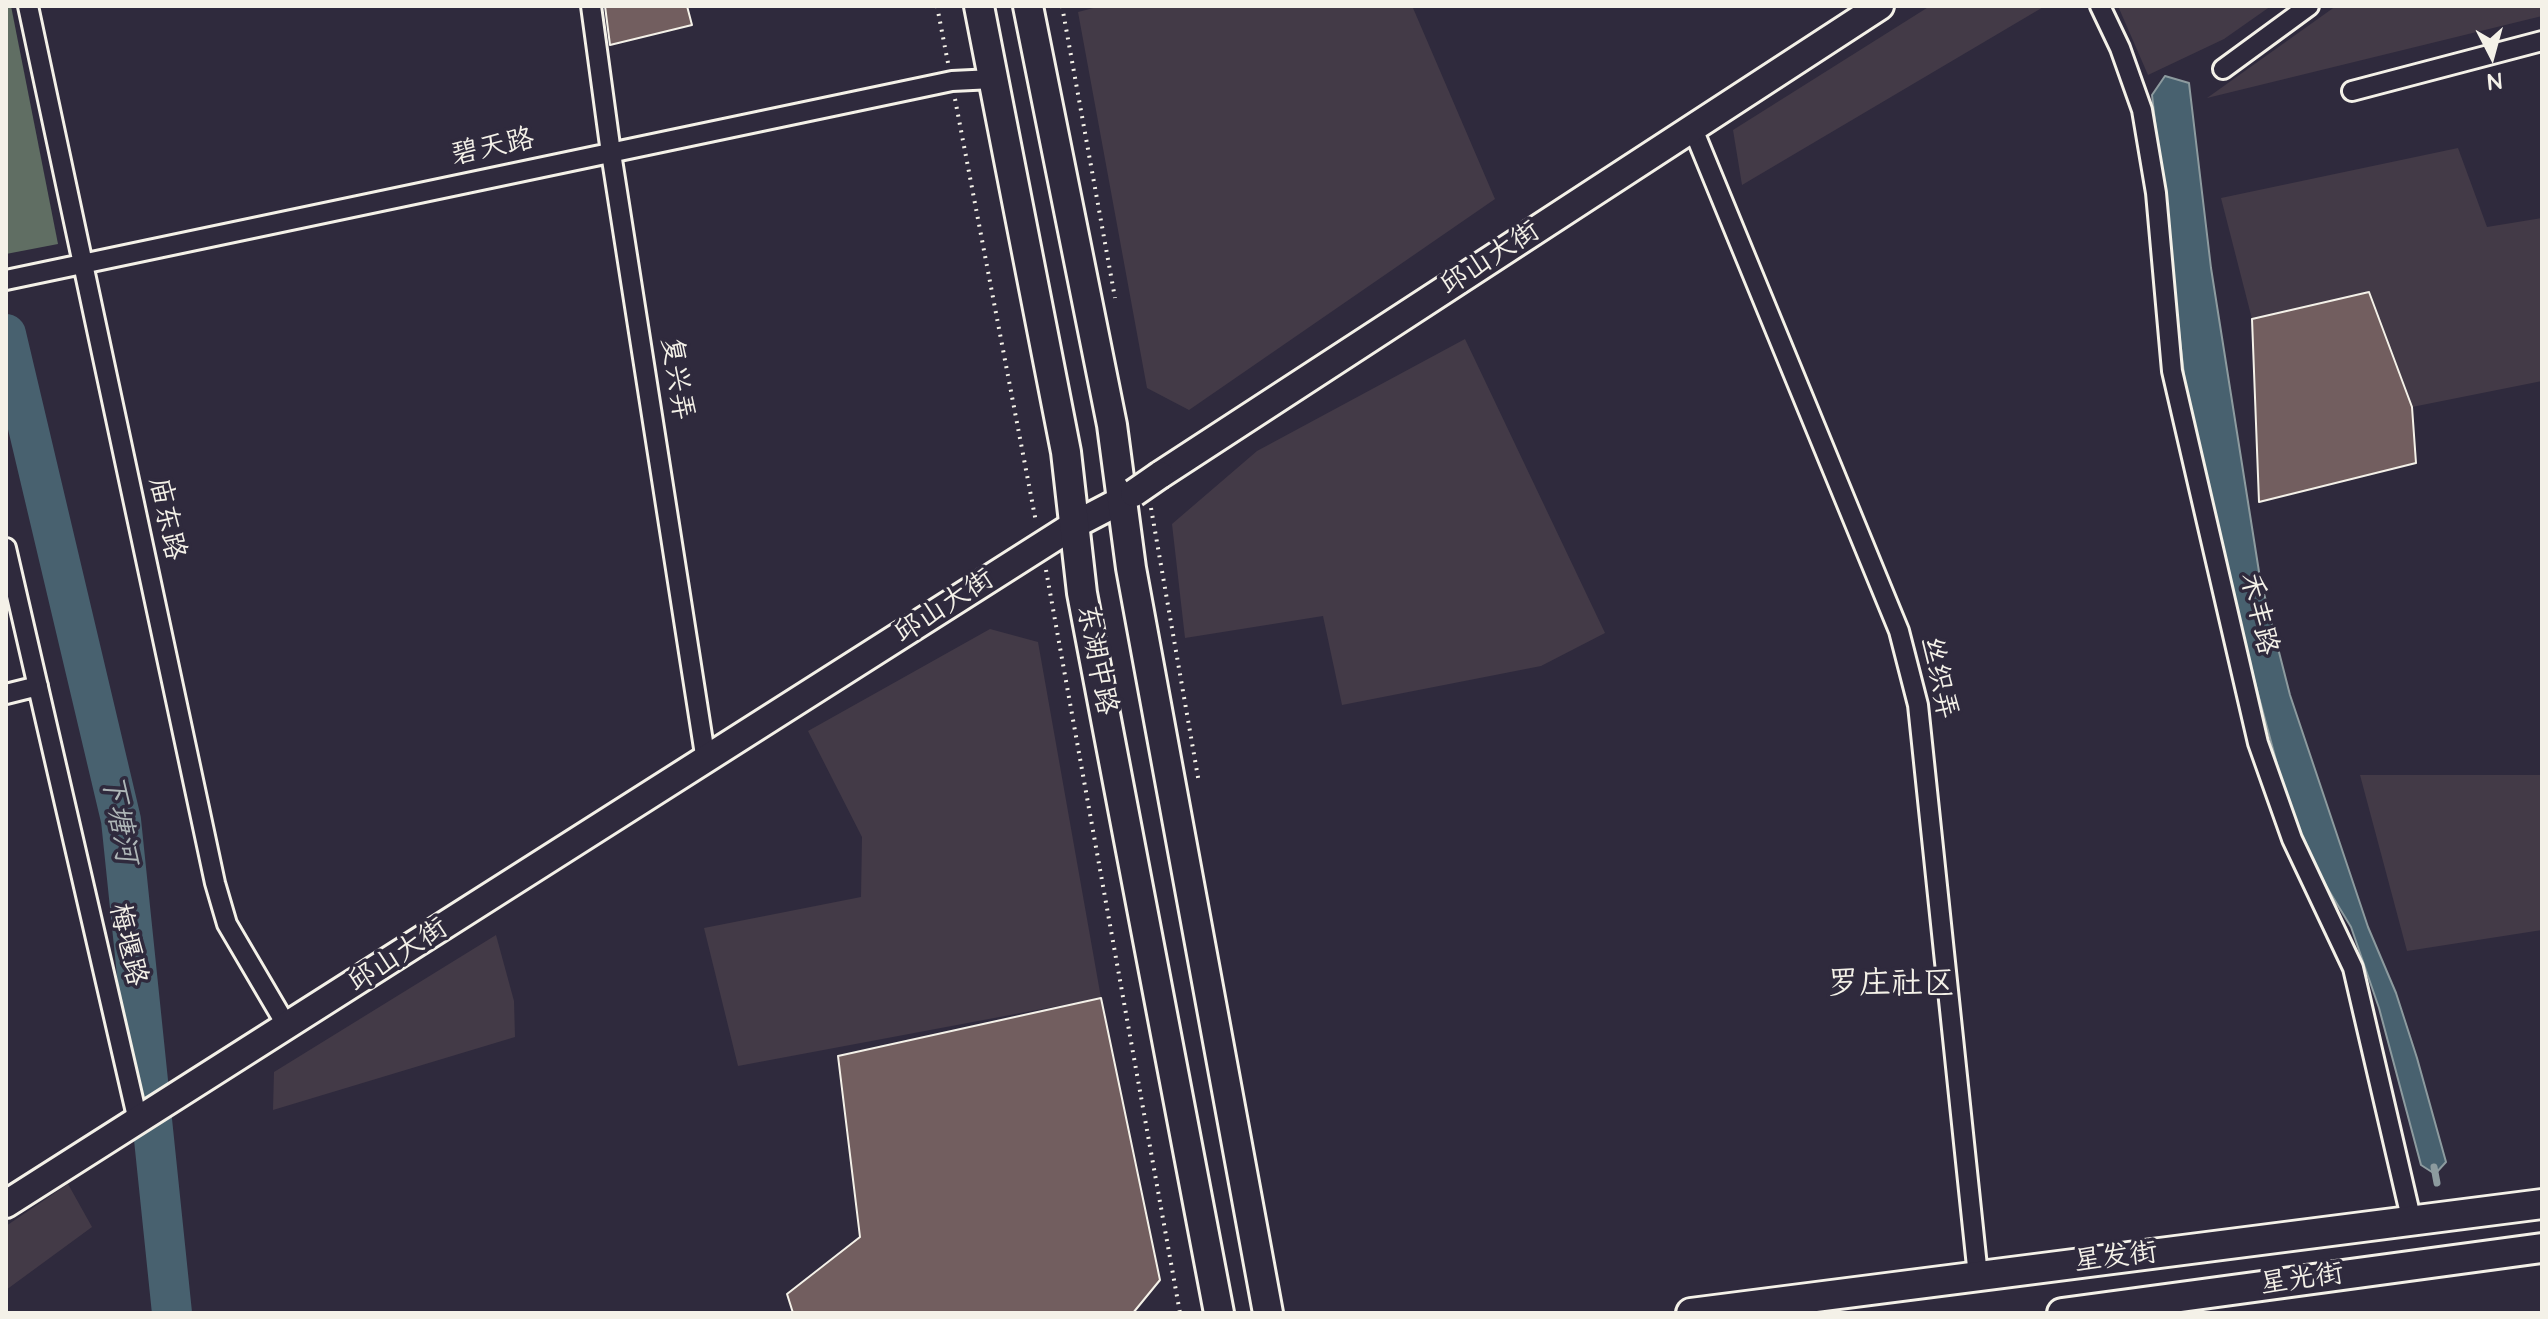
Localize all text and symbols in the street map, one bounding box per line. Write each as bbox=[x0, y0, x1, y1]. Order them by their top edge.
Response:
north arrow bbox=[2452, 16, 2532, 96]
text: N bbox=[2486, 64, 2503, 97]
street label: 碧天路 bbox=[448, 124, 538, 174]
street label: 邱山大街 bbox=[1435, 215, 1547, 305]
street label: 复兴弄 bbox=[652, 335, 698, 423]
street label: 庙东路 bbox=[140, 474, 190, 564]
street label: 邱山大街 bbox=[889, 563, 1001, 653]
street label: 禾丰路 bbox=[2231, 569, 2283, 659]
street label: 东湖中路 bbox=[1068, 602, 1122, 718]
street label: 丝织弄 bbox=[1912, 633, 1962, 723]
water label: 下塘河 bbox=[91, 772, 143, 866]
street label: 梅堰路 bbox=[100, 900, 152, 990]
street label: 邱山大街 bbox=[343, 912, 455, 1002]
district label: 罗庄社区 bbox=[1827, 967, 1955, 1005]
street label: 星发街 bbox=[2072, 1237, 2160, 1281]
street label: 星光街 bbox=[2258, 1259, 2346, 1303]

